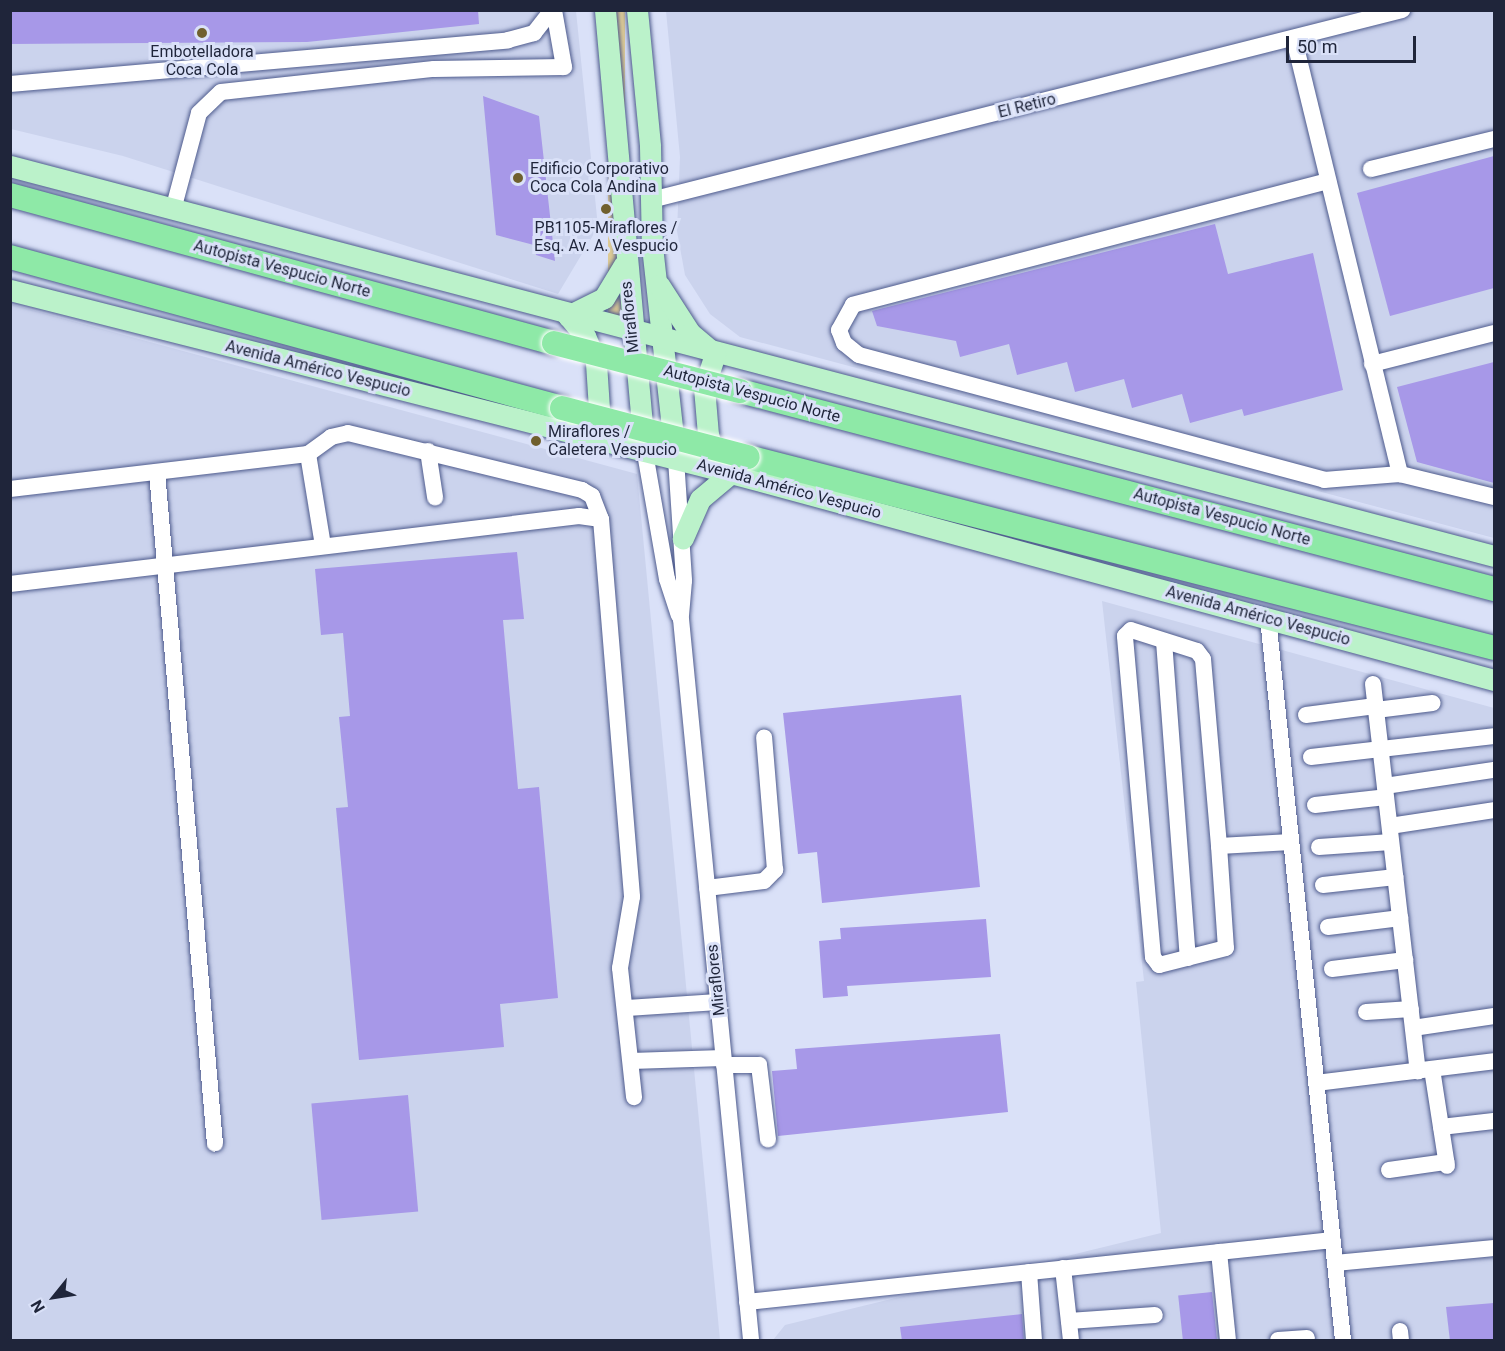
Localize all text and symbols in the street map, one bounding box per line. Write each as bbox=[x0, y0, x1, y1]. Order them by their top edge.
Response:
scale bar bbox=[1289, 24, 1420, 62]
marker: Embotelladora Coca Cola bbox=[195, 26, 209, 40]
text: 50 m bbox=[1297, 36, 1337, 57]
place label: Embotelladora Coca Cola bbox=[150, 42, 254, 80]
street label: El Retiro bbox=[996, 90, 1058, 122]
place label: Edificio Corporativo Coca Cola Andina bbox=[530, 159, 669, 197]
marker: Edificio Corporativo Coca Cola Andina bbox=[511, 171, 525, 185]
marker: PB1105-Miraflores / Esq. Av. A. Vespucio bbox=[599, 202, 613, 216]
place label: PB1105-Miraflores / Esq. Av. A. Vespucio bbox=[534, 218, 678, 256]
street label: Autopista Vespucio Norte bbox=[192, 236, 372, 302]
street label: Miraflores bbox=[617, 280, 643, 354]
street label: Avenida Américo Vespucio bbox=[223, 337, 413, 401]
street label: Autopista Vespucio Norte bbox=[662, 361, 842, 427]
place label: Miraflores / Caletera Vespucio bbox=[548, 422, 677, 460]
marker: Miraflores / Caletera Vespucio bbox=[529, 434, 543, 448]
street label: Avenida Américo Vespucio bbox=[695, 455, 883, 523]
street label: Autopista Vespucio Norte bbox=[1132, 484, 1312, 550]
street label: Avenida Américo Vespucio bbox=[1164, 582, 1352, 650]
street label: Miraflores bbox=[703, 943, 729, 1017]
north arrow bbox=[24, 1267, 84, 1327]
text: N bbox=[27, 1297, 49, 1316]

